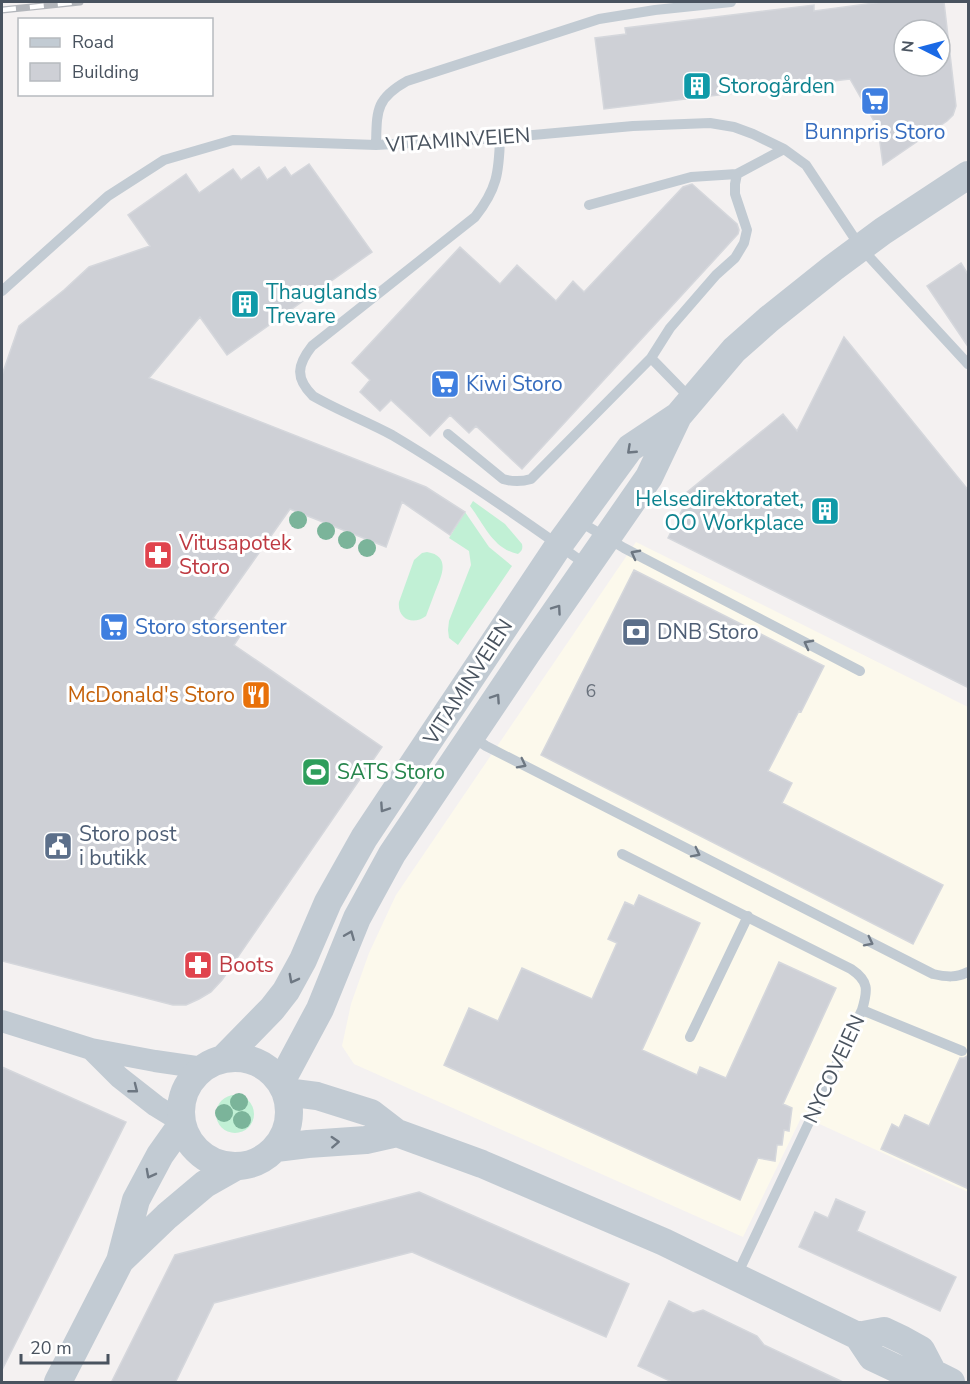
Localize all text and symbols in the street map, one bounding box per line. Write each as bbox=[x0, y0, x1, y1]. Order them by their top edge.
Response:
legend bbox=[18, 18, 213, 96]
north arrow bbox=[892, 18, 952, 78]
text: Road bbox=[72, 30, 114, 54]
text: N bbox=[897, 39, 920, 54]
text: Building bbox=[72, 60, 139, 84]
building icon: Storogården bbox=[681, 70, 713, 102]
place label: Storogården bbox=[718, 72, 835, 100]
supermarket icon: Bunnpris Storo bbox=[859, 85, 891, 117]
place label: Bunnpris Storo bbox=[805, 118, 945, 146]
street label: VITAMINVEIEN bbox=[384, 121, 531, 159]
place label: Thauglands Trevare bbox=[266, 278, 377, 330]
building icon: Thauglands Trevare bbox=[229, 288, 261, 320]
supermarket icon: Kiwi Storo bbox=[429, 368, 461, 400]
place label: Kiwi Storo bbox=[466, 370, 563, 398]
one-way arrow bbox=[627, 443, 637, 454]
place label: Helsedirektoratet, OO Workplace bbox=[635, 485, 804, 537]
building icon: Helsedirektoratet, OO Workplace bbox=[809, 495, 841, 527]
place label: Vitusapotek Storo bbox=[178, 529, 292, 581]
pharmacy icon: Vitusapotek Storo bbox=[142, 539, 174, 571]
one-way arrow bbox=[631, 550, 642, 561]
one-way arrow bbox=[550, 605, 561, 616]
supermarket icon: Storo storsenter bbox=[98, 611, 130, 643]
place label: Storo storsenter bbox=[135, 613, 287, 641]
street label: VITAMINVEIEN bbox=[416, 614, 519, 751]
bank icon: DNB Storo bbox=[620, 616, 652, 648]
place label: DNB Storo bbox=[657, 618, 759, 646]
one-way arrow bbox=[804, 640, 814, 651]
restaurant icon: McDonald's Storo bbox=[240, 679, 272, 711]
house number: 6 bbox=[586, 679, 596, 703]
place label: McDonald's Storo bbox=[68, 681, 235, 709]
one-way arrow bbox=[489, 694, 500, 705]
sports icon: SATS Storo bbox=[300, 756, 332, 788]
one-way arrow bbox=[516, 757, 527, 769]
place label: SATS Storo bbox=[337, 758, 445, 786]
one-way arrow bbox=[380, 801, 391, 812]
place label: Storo post i butikk bbox=[79, 820, 177, 872]
public building icon: Storo post i butikk bbox=[42, 830, 74, 862]
one-way arrow bbox=[689, 846, 700, 857]
one-way arrow bbox=[343, 931, 355, 942]
one-way arrow bbox=[863, 934, 874, 946]
pharmacy icon: Boots bbox=[182, 949, 214, 981]
place label: Boots bbox=[219, 951, 274, 979]
one-way arrow bbox=[288, 973, 300, 984]
street label: NYCOVEIEN bbox=[797, 1010, 871, 1128]
one-way arrow bbox=[127, 1081, 138, 1092]
one-way arrow bbox=[330, 1136, 339, 1149]
one-way arrow bbox=[146, 1167, 157, 1178]
scale bar bbox=[21, 1327, 108, 1365]
text: 20 m bbox=[30, 1336, 72, 1360]

